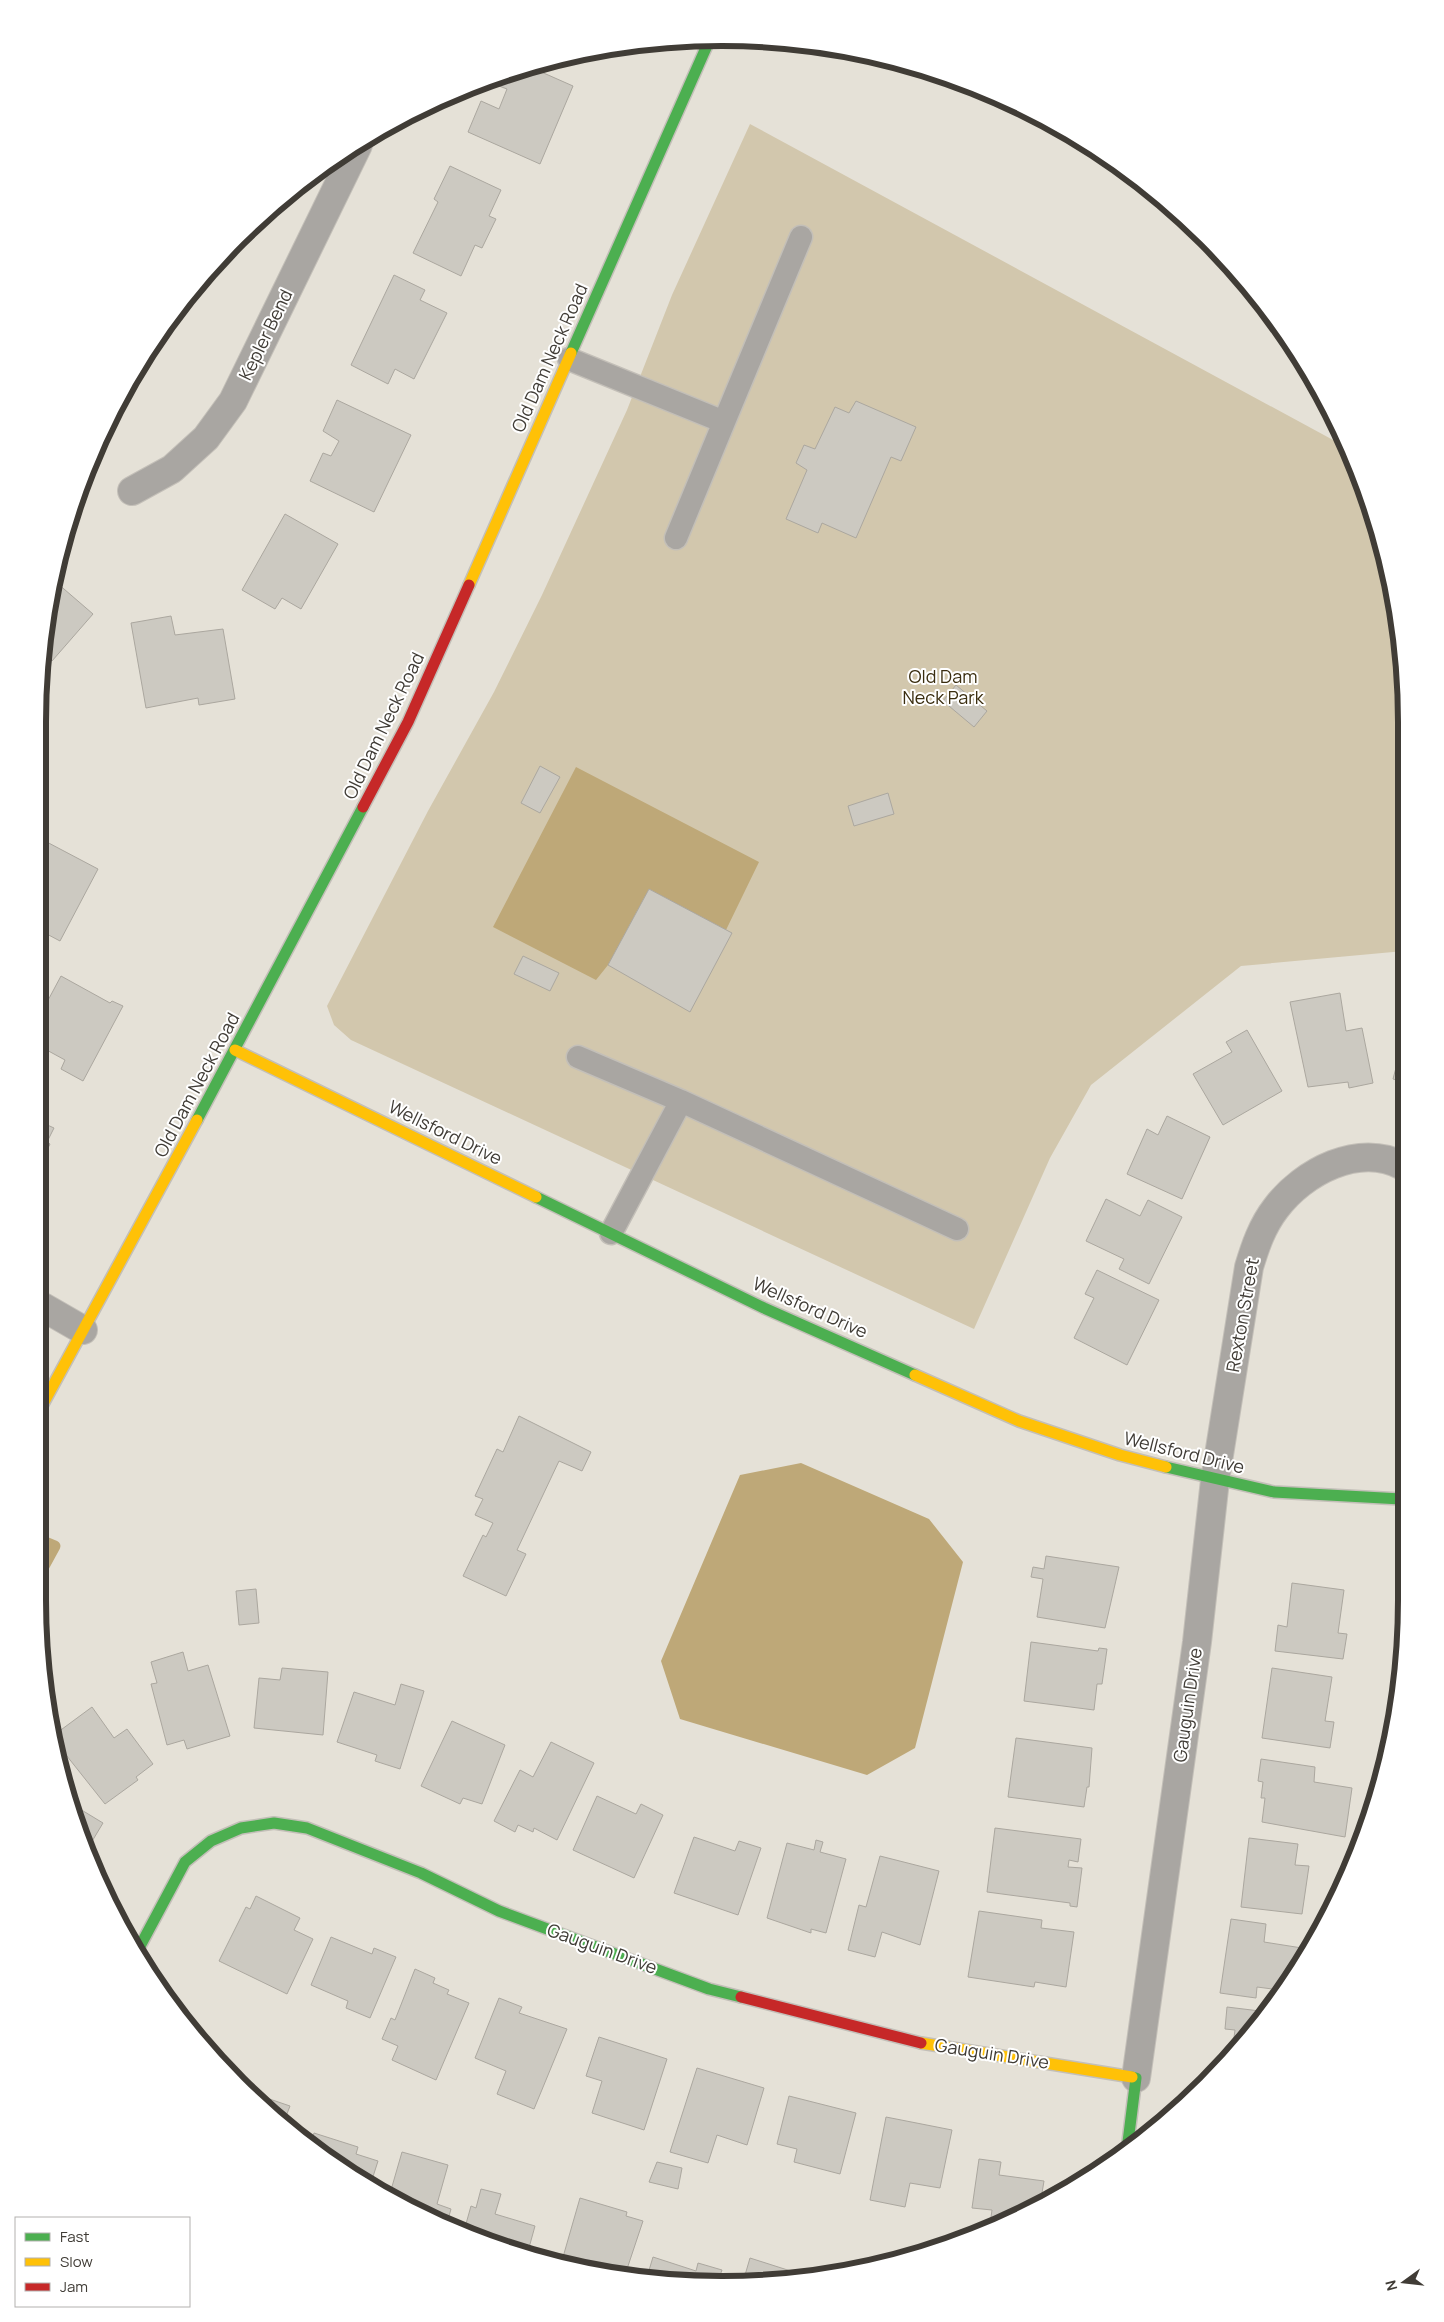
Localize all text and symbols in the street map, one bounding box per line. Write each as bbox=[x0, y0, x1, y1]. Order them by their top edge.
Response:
street label: Old Dam Neck Road bbox=[505, 279, 593, 436]
street label: Kepler Bend bbox=[233, 285, 297, 384]
street label: Old Dam Neck Road bbox=[337, 648, 429, 803]
park label: Old Dam Neck Park bbox=[902, 664, 985, 709]
street label: Old Dam Neck Road bbox=[148, 1008, 244, 1161]
street label: Wellsford Drive bbox=[385, 1094, 506, 1170]
street label: Rexton Street bbox=[1220, 1256, 1264, 1374]
street label: Wellsford Drive bbox=[749, 1271, 872, 1343]
street label: Wellsford Drive bbox=[1121, 1425, 1247, 1479]
street label: Gauguin Drive bbox=[1167, 1646, 1207, 1764]
street label: Gauguin Drive bbox=[544, 1917, 661, 1979]
street label: Gauguin Drive bbox=[933, 2032, 1051, 2074]
legend bbox=[15, 2217, 190, 2307]
text: Fast bbox=[60, 2226, 89, 2247]
text: Slow bbox=[60, 2251, 93, 2272]
north arrow bbox=[1379, 2257, 1429, 2307]
text: Jam bbox=[60, 2276, 88, 2297]
text: N bbox=[1380, 2278, 1401, 2293]

